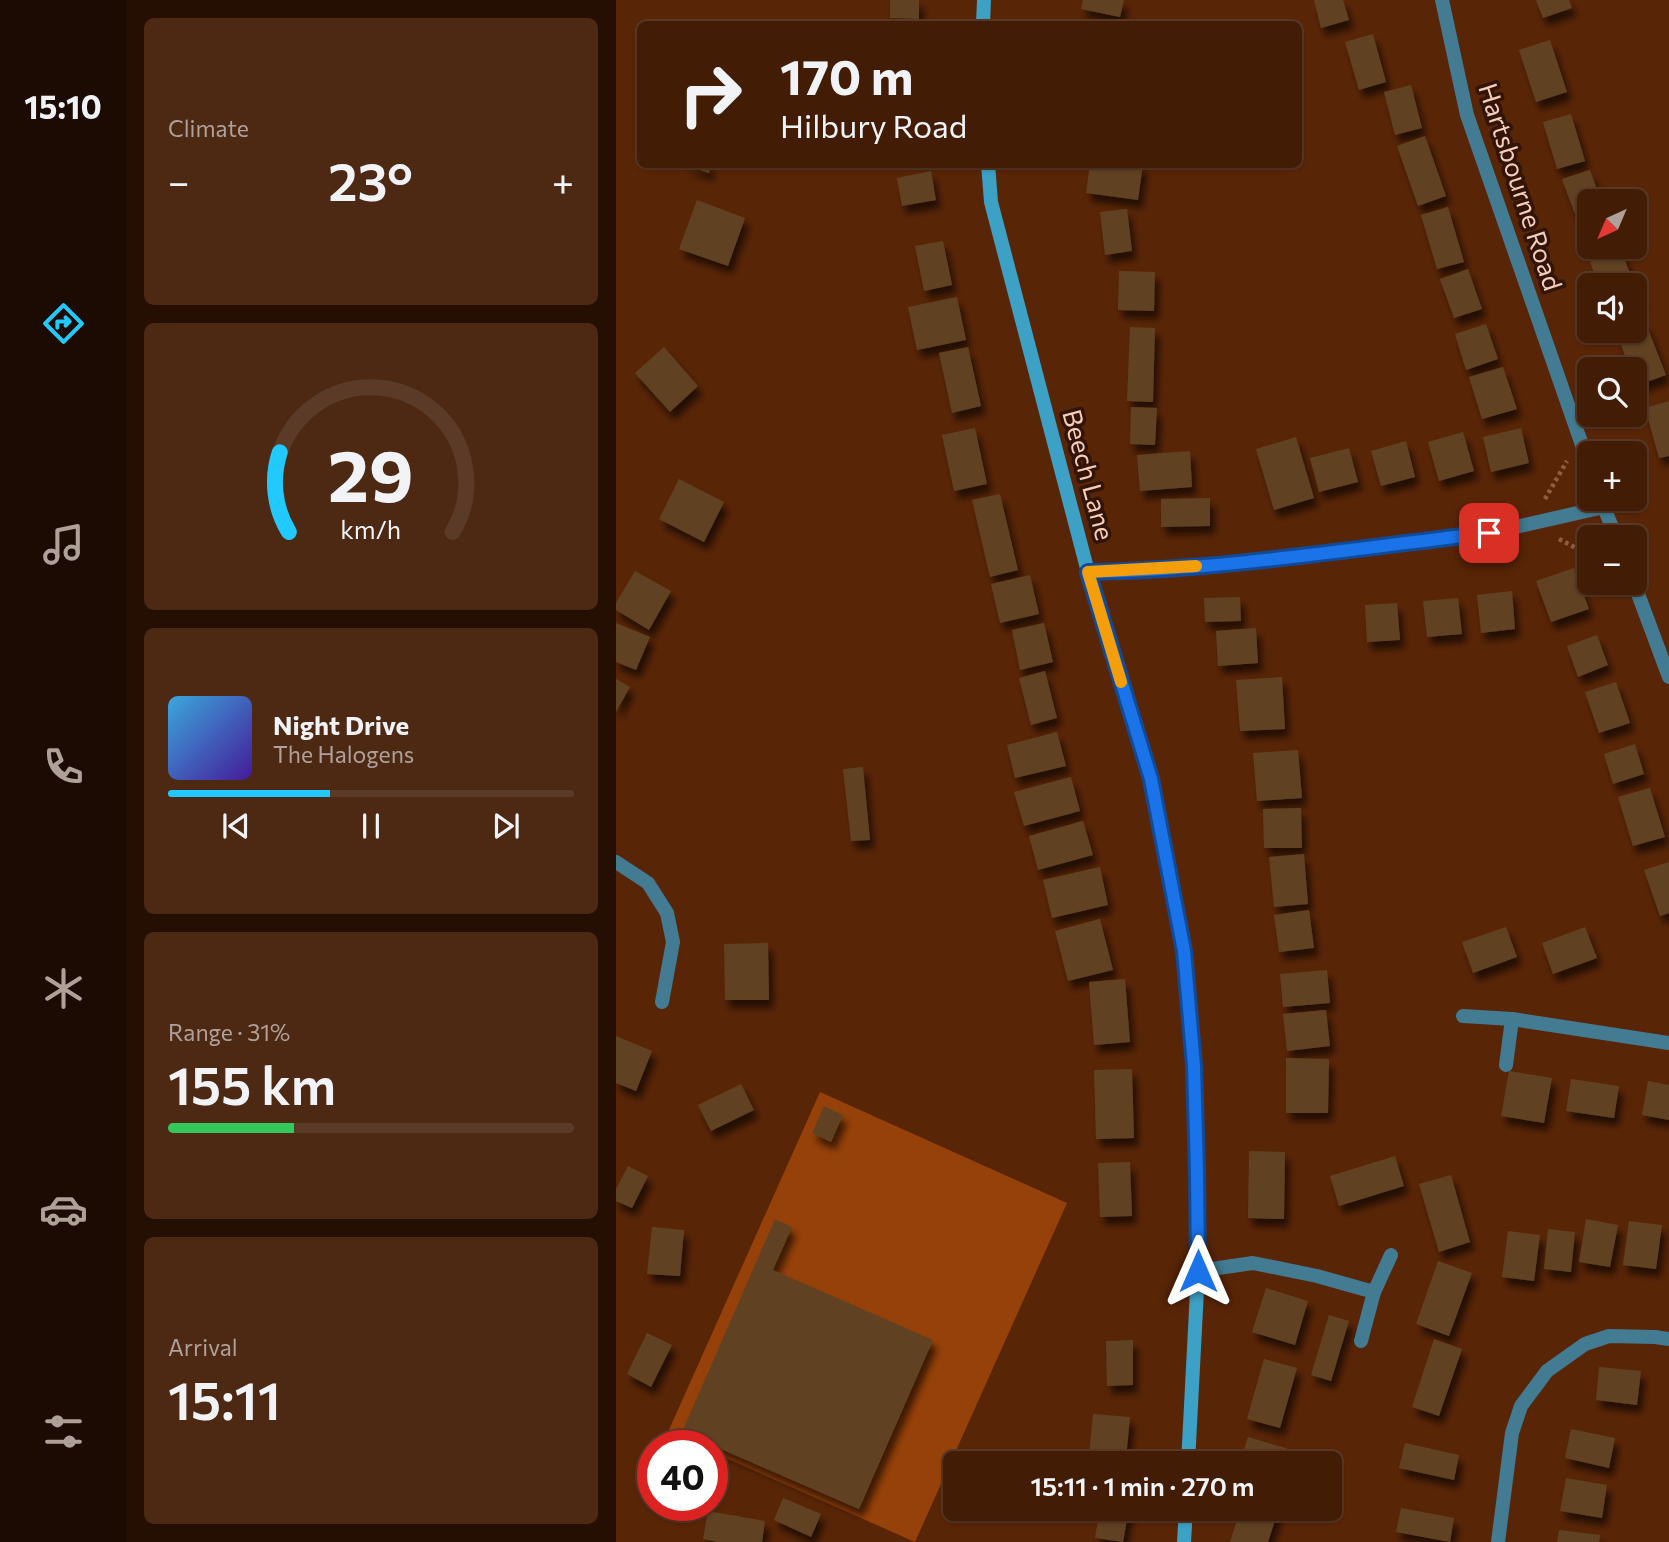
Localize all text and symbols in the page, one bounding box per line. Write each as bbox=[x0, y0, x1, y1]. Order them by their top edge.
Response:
text: 170 m bbox=[780, 45, 913, 105]
icon: right bbox=[665, 49, 756, 140]
street label: Hartsbourne Road bbox=[1473, 79, 1570, 294]
text: 15:10 bbox=[24, 86, 102, 126]
text: Hilbury Road bbox=[780, 105, 967, 145]
text: Climate bbox=[168, 114, 249, 142]
text: 23° bbox=[328, 148, 413, 212]
text: − bbox=[168, 157, 190, 204]
text: + bbox=[552, 157, 574, 204]
north arrow bbox=[1577, 189, 1647, 259]
map controls bbox=[1577, 189, 1647, 595]
button: sound bbox=[1577, 273, 1647, 343]
icon: directions bbox=[39, 299, 88, 348]
button: search bbox=[1577, 357, 1647, 427]
street label: Beech Lane bbox=[1057, 406, 1122, 543]
text: 29 bbox=[328, 429, 414, 518]
button: + bbox=[1577, 441, 1647, 511]
pin bbox=[1459, 503, 1519, 563]
text: km/h bbox=[341, 514, 401, 544]
icon: arrive bbox=[1470, 514, 1508, 552]
icon: music bbox=[39, 520, 88, 569]
button: − bbox=[1577, 525, 1647, 595]
text: Night Drive bbox=[273, 709, 409, 740]
text: The Halogens bbox=[273, 740, 414, 768]
icon: phone bbox=[39, 742, 88, 791]
icon: previous bbox=[217, 807, 255, 845]
icon: pause bbox=[352, 807, 390, 845]
icon: next bbox=[487, 807, 525, 845]
icon: climate bbox=[39, 964, 88, 1013]
text: Range · 31% bbox=[168, 1018, 290, 1046]
text: 155 km bbox=[168, 1052, 336, 1116]
icon: car bbox=[39, 1185, 88, 1234]
position arrow bbox=[1161, 1234, 1235, 1308]
text: Arrival bbox=[168, 1333, 238, 1361]
text: 15:11 bbox=[168, 1367, 281, 1431]
icon: filters bbox=[39, 1407, 88, 1456]
speed limit sign: 40 bbox=[637, 1430, 728, 1521]
text: 15:11 · 1 min · 270 m bbox=[1030, 1470, 1255, 1501]

